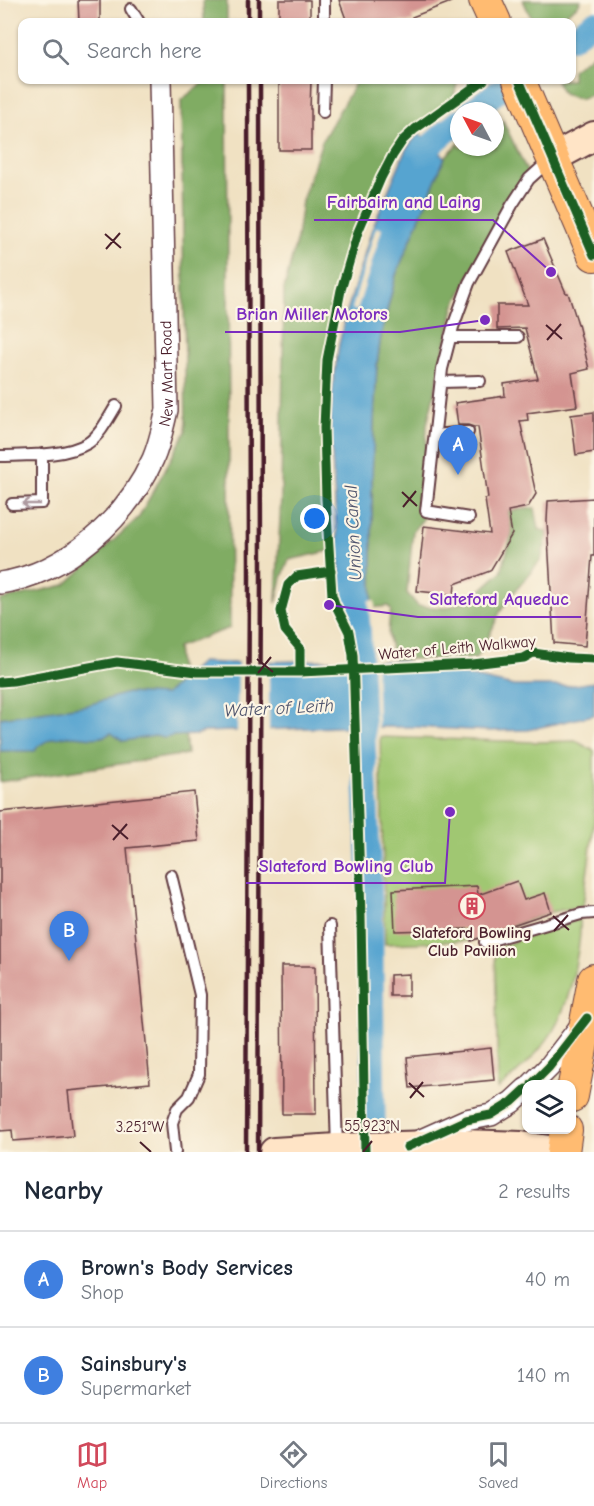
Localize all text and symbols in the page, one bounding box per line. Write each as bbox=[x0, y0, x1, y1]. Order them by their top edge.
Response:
search box bbox=[18, 18, 576, 84]
icon: search bbox=[39, 35, 72, 68]
text: Search here bbox=[87, 38, 202, 64]
north arrow bbox=[450, 102, 504, 156]
callout: Fairbairn and Laing bbox=[314, 184, 493, 220]
text: Fairbairn and Laing bbox=[327, 192, 481, 213]
callout: Brian Miller Motors bbox=[225, 296, 400, 332]
text: Brian Miller Motors bbox=[236, 304, 388, 325]
street label: New Mart Road bbox=[155, 321, 177, 429]
pin: A bbox=[438, 426, 478, 475]
water label: Union Canal bbox=[340, 484, 366, 581]
one-way arrow bbox=[21, 498, 41, 509]
your location bbox=[300, 504, 329, 533]
callout: Slateford Aqueduc bbox=[418, 581, 581, 617]
text: Slateford Aqueduc bbox=[429, 589, 569, 610]
street label: Water of Leith Walkway bbox=[378, 632, 537, 664]
water label: Water of Leith bbox=[224, 695, 334, 722]
callout: Slateford Bowling Club bbox=[246, 847, 445, 883]
text: Slateford Bowling Club bbox=[259, 856, 433, 877]
building icon: Slateford Bowling Club Pavilion bbox=[457, 891, 487, 921]
pin: B bbox=[50, 912, 88, 961]
place label: Slateford Bowling Club Pavilion bbox=[412, 924, 532, 960]
map controls bbox=[522, 1080, 576, 1134]
button: layers bbox=[522, 1080, 576, 1134]
text: 55.923°N bbox=[344, 1117, 400, 1135]
text: 3.251°W bbox=[116, 1118, 164, 1136]
text: Nearby bbox=[24, 1176, 103, 1206]
text: 2 results bbox=[498, 1180, 570, 1203]
text: Brown's Body Services bbox=[81, 1255, 293, 1281]
text: A bbox=[38, 1268, 49, 1291]
text: 40 m bbox=[525, 1268, 570, 1291]
text: Shop bbox=[81, 1281, 124, 1304]
text: Sainsbury's bbox=[81, 1351, 187, 1377]
text: B bbox=[37, 1364, 50, 1387]
text: 140 m bbox=[517, 1364, 570, 1387]
text: Supermarket bbox=[81, 1377, 191, 1400]
tab: Map bbox=[76, 1438, 109, 1492]
tab: Directions bbox=[260, 1438, 327, 1492]
tab: Saved bbox=[478, 1438, 518, 1492]

